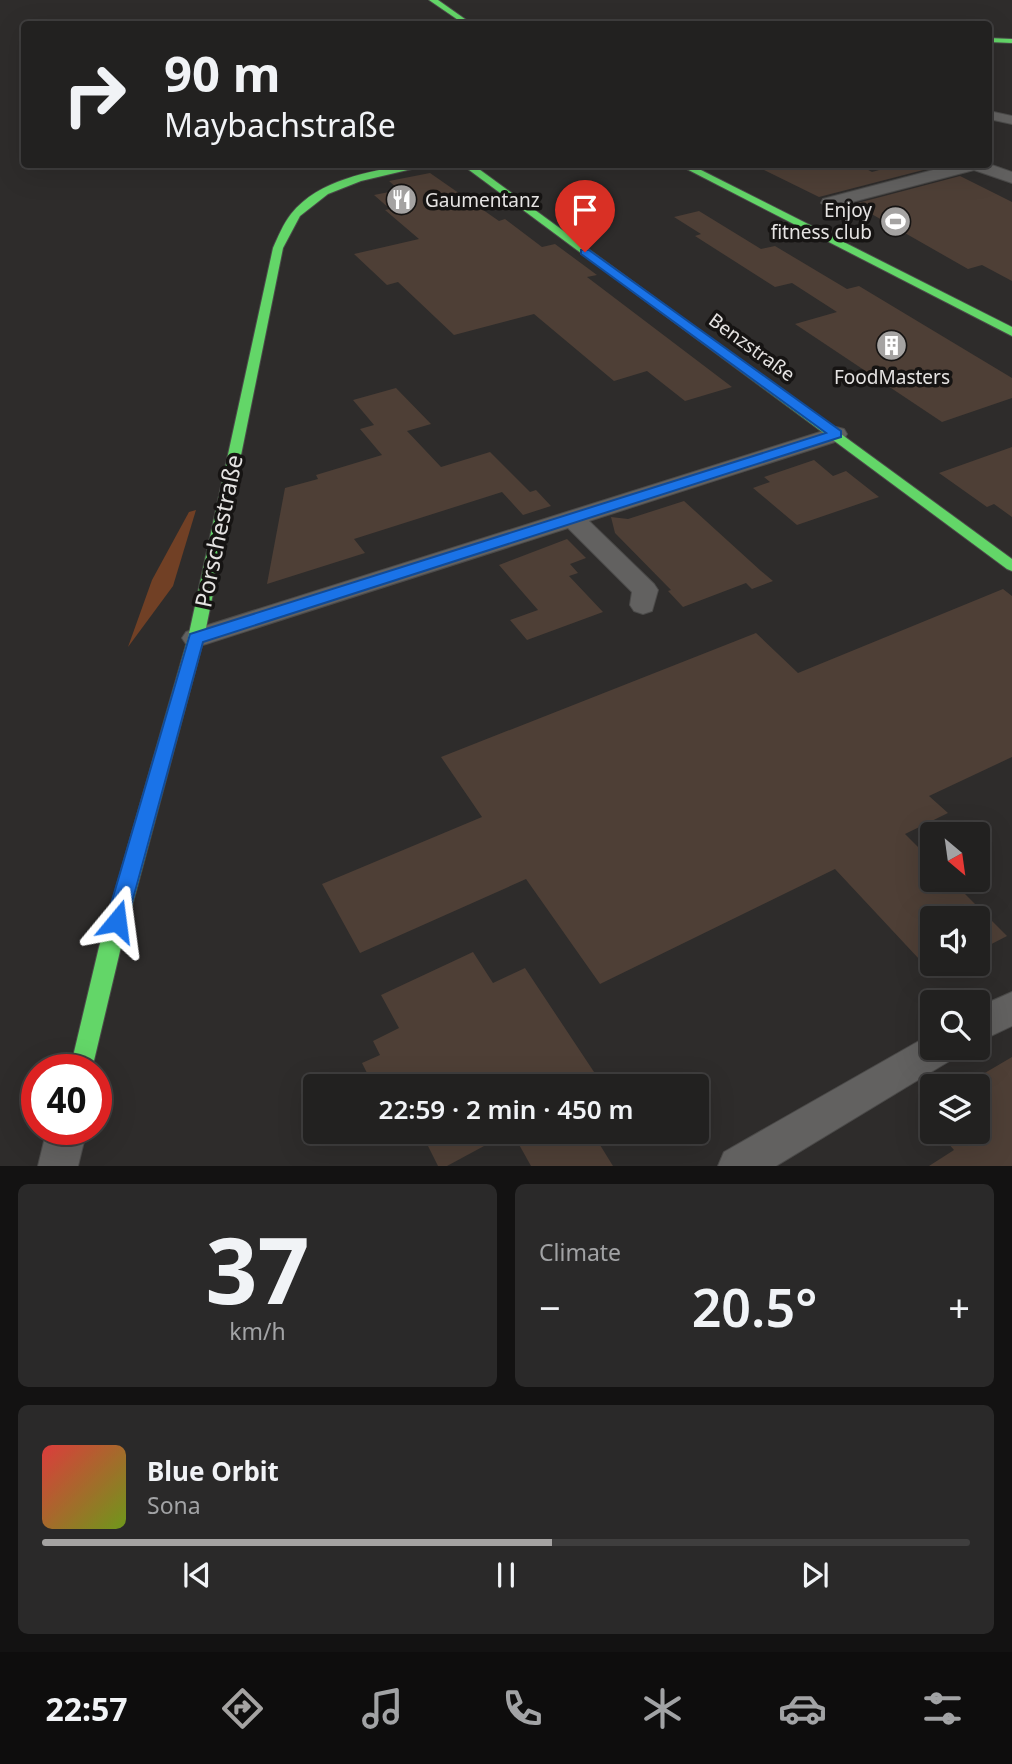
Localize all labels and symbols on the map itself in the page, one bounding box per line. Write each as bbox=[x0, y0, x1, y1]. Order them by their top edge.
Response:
pin bbox=[555, 180, 615, 252]
restaurant icon: Gaumentanz bbox=[385, 183, 419, 217]
place label: Gaumentanz bbox=[425, 187, 540, 213]
place label: Enjoy fitness club bbox=[771, 197, 872, 245]
sports icon: Enjoy fitness club bbox=[878, 204, 912, 238]
street label: Benzstraße bbox=[704, 307, 800, 387]
building icon: FoodMasters bbox=[875, 329, 909, 363]
place label: FoodMasters bbox=[834, 364, 950, 390]
street label: Porschestraße bbox=[186, 452, 250, 610]
north arrow bbox=[920, 822, 990, 892]
position arrow bbox=[80, 884, 154, 958]
speed limit sign: 40 bbox=[21, 1054, 112, 1145]

